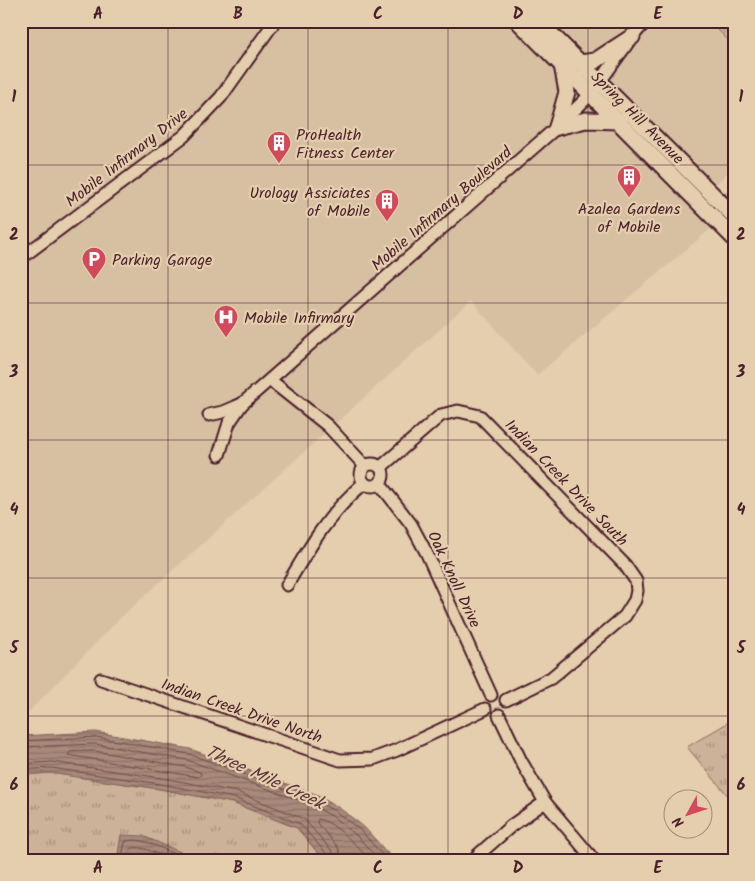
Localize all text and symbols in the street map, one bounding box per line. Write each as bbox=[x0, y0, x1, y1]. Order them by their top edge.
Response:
text: A bbox=[93, 2, 103, 27]
text: B bbox=[233, 2, 243, 27]
text: C bbox=[373, 2, 383, 27]
text: D bbox=[513, 2, 524, 27]
text: E bbox=[654, 2, 664, 27]
street label: Spring Hill Avenue bbox=[584, 65, 690, 171]
text: 1 bbox=[12, 85, 17, 110]
text: 1 bbox=[739, 85, 744, 110]
street label: Mobile Infirmary Drive bbox=[60, 102, 194, 214]
place label: ProHealth Fitness Center bbox=[296, 123, 396, 166]
building icon: ProHealth Fitness Center bbox=[266, 130, 292, 164]
street label: Mobile Infirmary Boulevard bbox=[366, 140, 519, 278]
building icon: Azalea Gardens of Mobile bbox=[616, 164, 642, 198]
place label: Urology Assiciates of Mobile bbox=[249, 181, 370, 224]
building icon: Urology Assiciates of Mobile bbox=[374, 188, 400, 222]
place label: Azalea Gardens of Mobile bbox=[578, 197, 680, 240]
text: 2 bbox=[9, 223, 19, 248]
text: 2 bbox=[736, 223, 746, 248]
parking icon: Parking Garage bbox=[81, 246, 107, 280]
place label: Parking Garage bbox=[112, 248, 212, 273]
hospital icon: Mobile Infirmary bbox=[213, 304, 239, 338]
place label: Mobile Infirmary bbox=[244, 306, 354, 331]
text: 3 bbox=[9, 360, 19, 385]
text: 3 bbox=[736, 360, 746, 385]
street label: Indian Creek Drive South bbox=[498, 414, 634, 552]
text: 4 bbox=[10, 498, 19, 523]
text: 4 bbox=[737, 498, 746, 523]
street label: Oak Knoll Drive bbox=[420, 527, 487, 632]
text: 5 bbox=[9, 636, 20, 661]
text: 5 bbox=[736, 636, 747, 661]
street label: Indian Creek Drive North bbox=[158, 672, 325, 751]
water label: Three Mile Creek bbox=[200, 738, 331, 820]
text: 6 bbox=[10, 773, 19, 798]
text: 6 bbox=[737, 773, 746, 798]
north arrow bbox=[662, 788, 712, 838]
text: N bbox=[667, 811, 690, 832]
text: A bbox=[93, 856, 103, 881]
text: B bbox=[233, 856, 243, 881]
text: C bbox=[373, 856, 383, 881]
text: D bbox=[513, 856, 524, 881]
text: E bbox=[654, 856, 664, 881]

